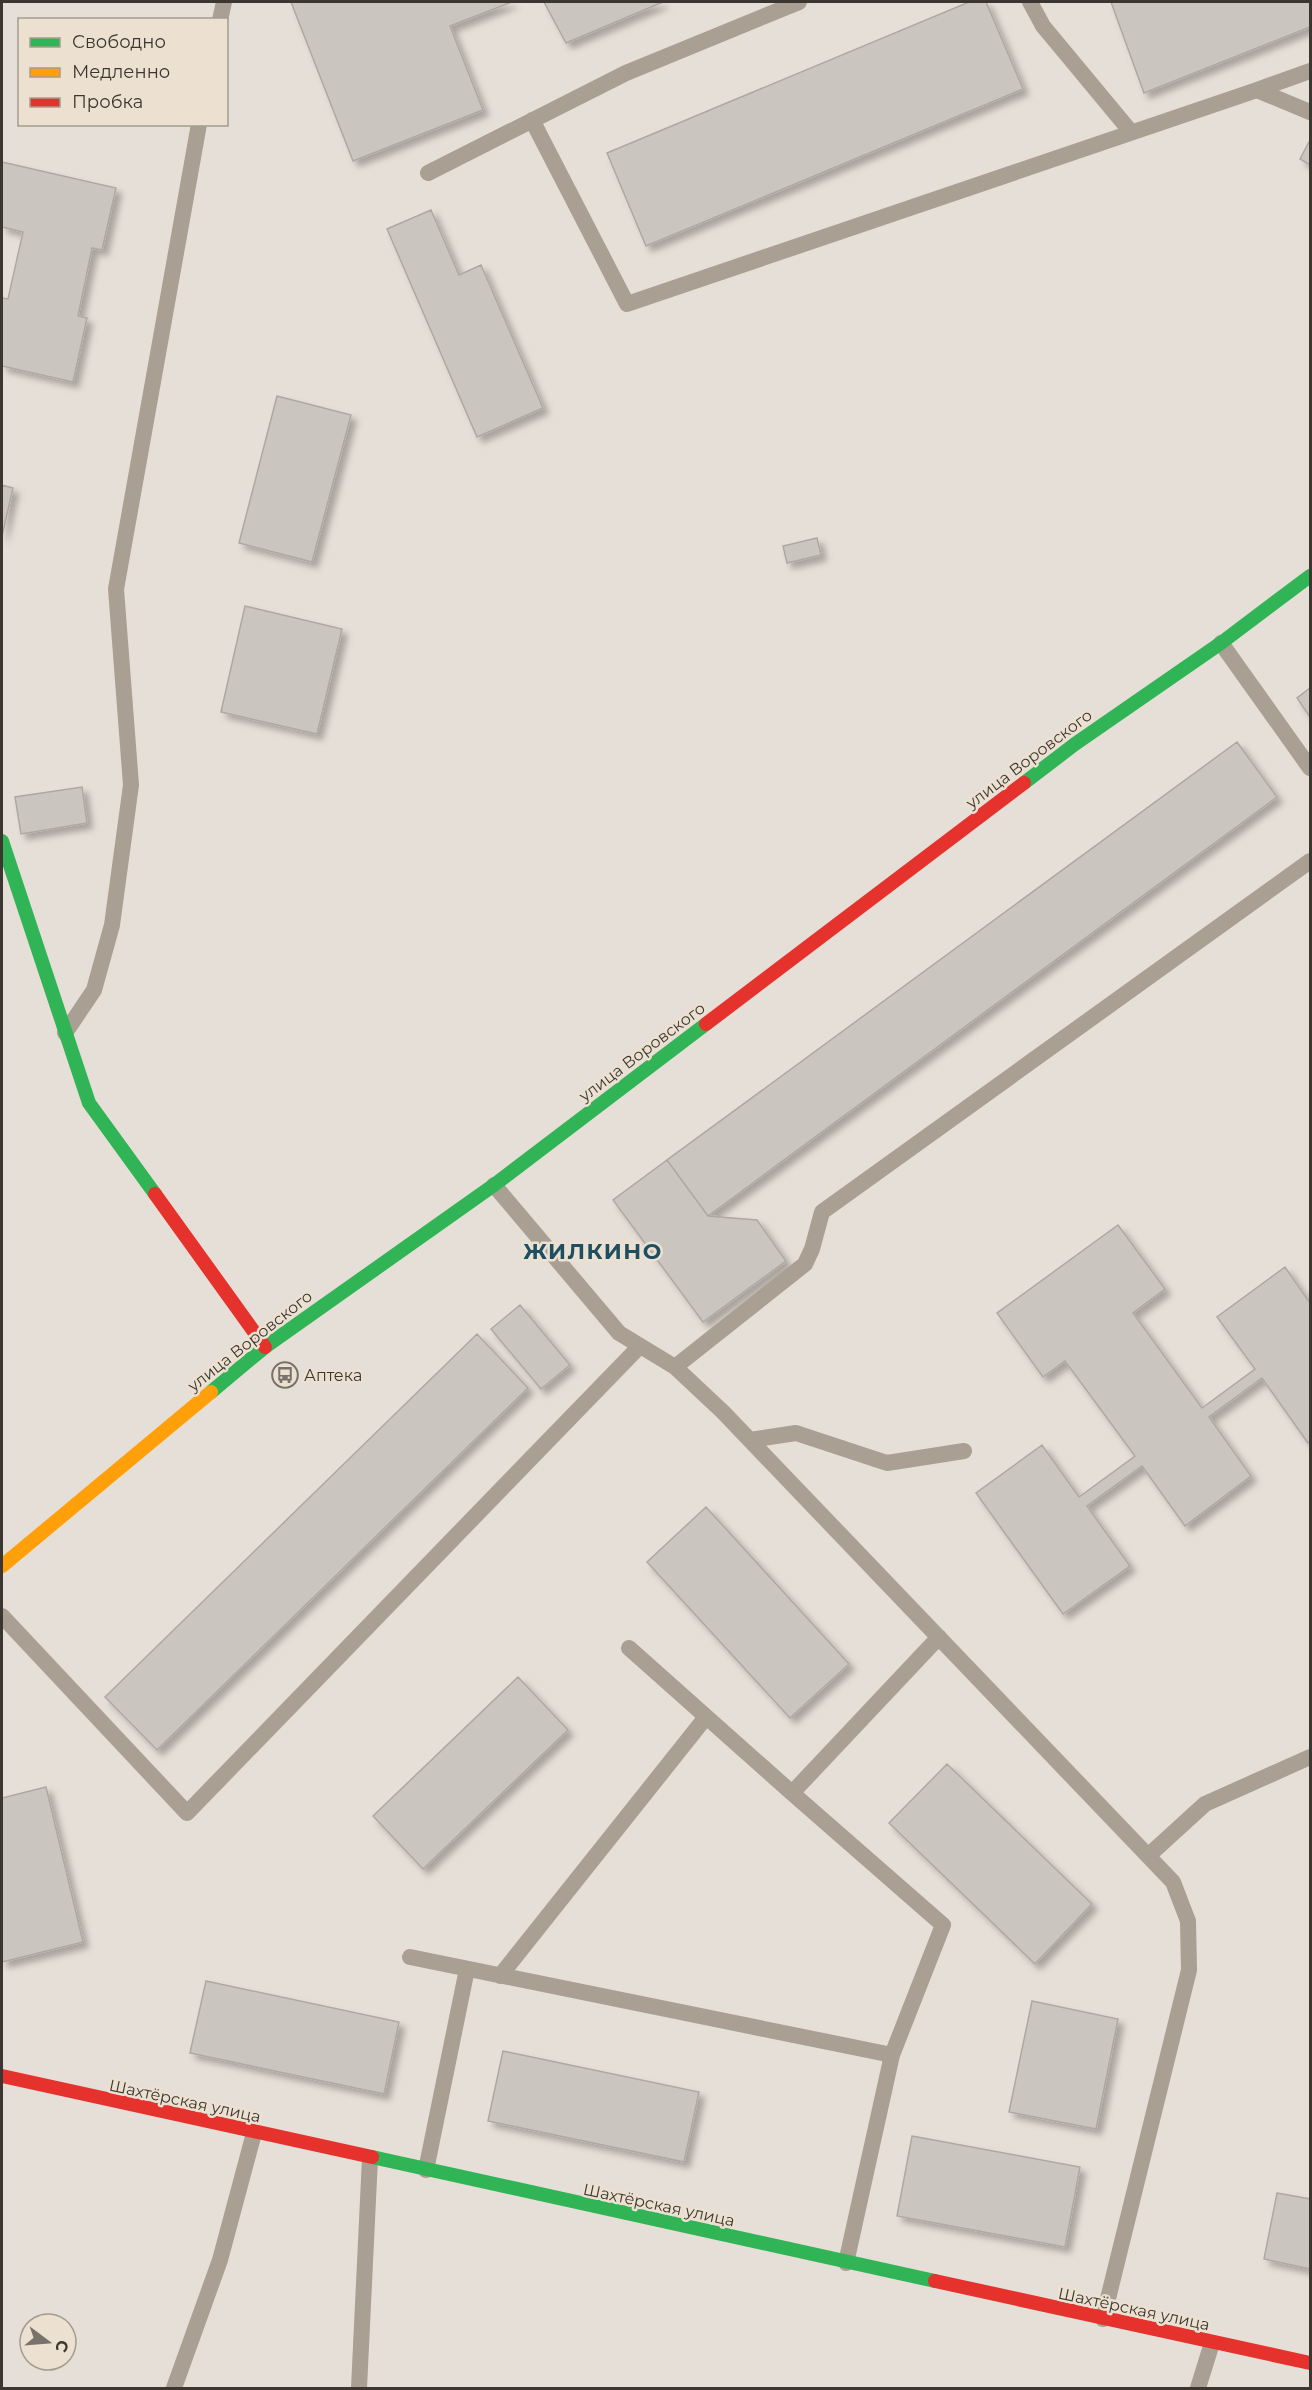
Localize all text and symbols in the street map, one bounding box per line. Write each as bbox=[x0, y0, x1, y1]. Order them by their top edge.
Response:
legend bbox=[18, 18, 228, 126]
text: Свободно bbox=[72, 31, 166, 53]
text: Медленно bbox=[72, 61, 170, 83]
text: Пробка bbox=[72, 91, 143, 113]
street label: улица Воровского bbox=[961, 705, 1096, 813]
street label: улица Воровского bbox=[574, 998, 709, 1106]
district label: ЖИЛКИНО bbox=[523, 1238, 663, 1265]
street label: улица Воровского bbox=[183, 1286, 316, 1396]
bus stop icon: Аптека bbox=[270, 1360, 300, 1390]
place label: Аптека bbox=[304, 1366, 362, 1385]
street label: Шахтёрская улица bbox=[107, 2076, 263, 2126]
street label: Шахтёрская улица bbox=[581, 2180, 737, 2230]
street label: Шахтёрская улица bbox=[1056, 2284, 1212, 2334]
north arrow bbox=[18, 2312, 78, 2372]
text: С bbox=[51, 2338, 73, 2355]

